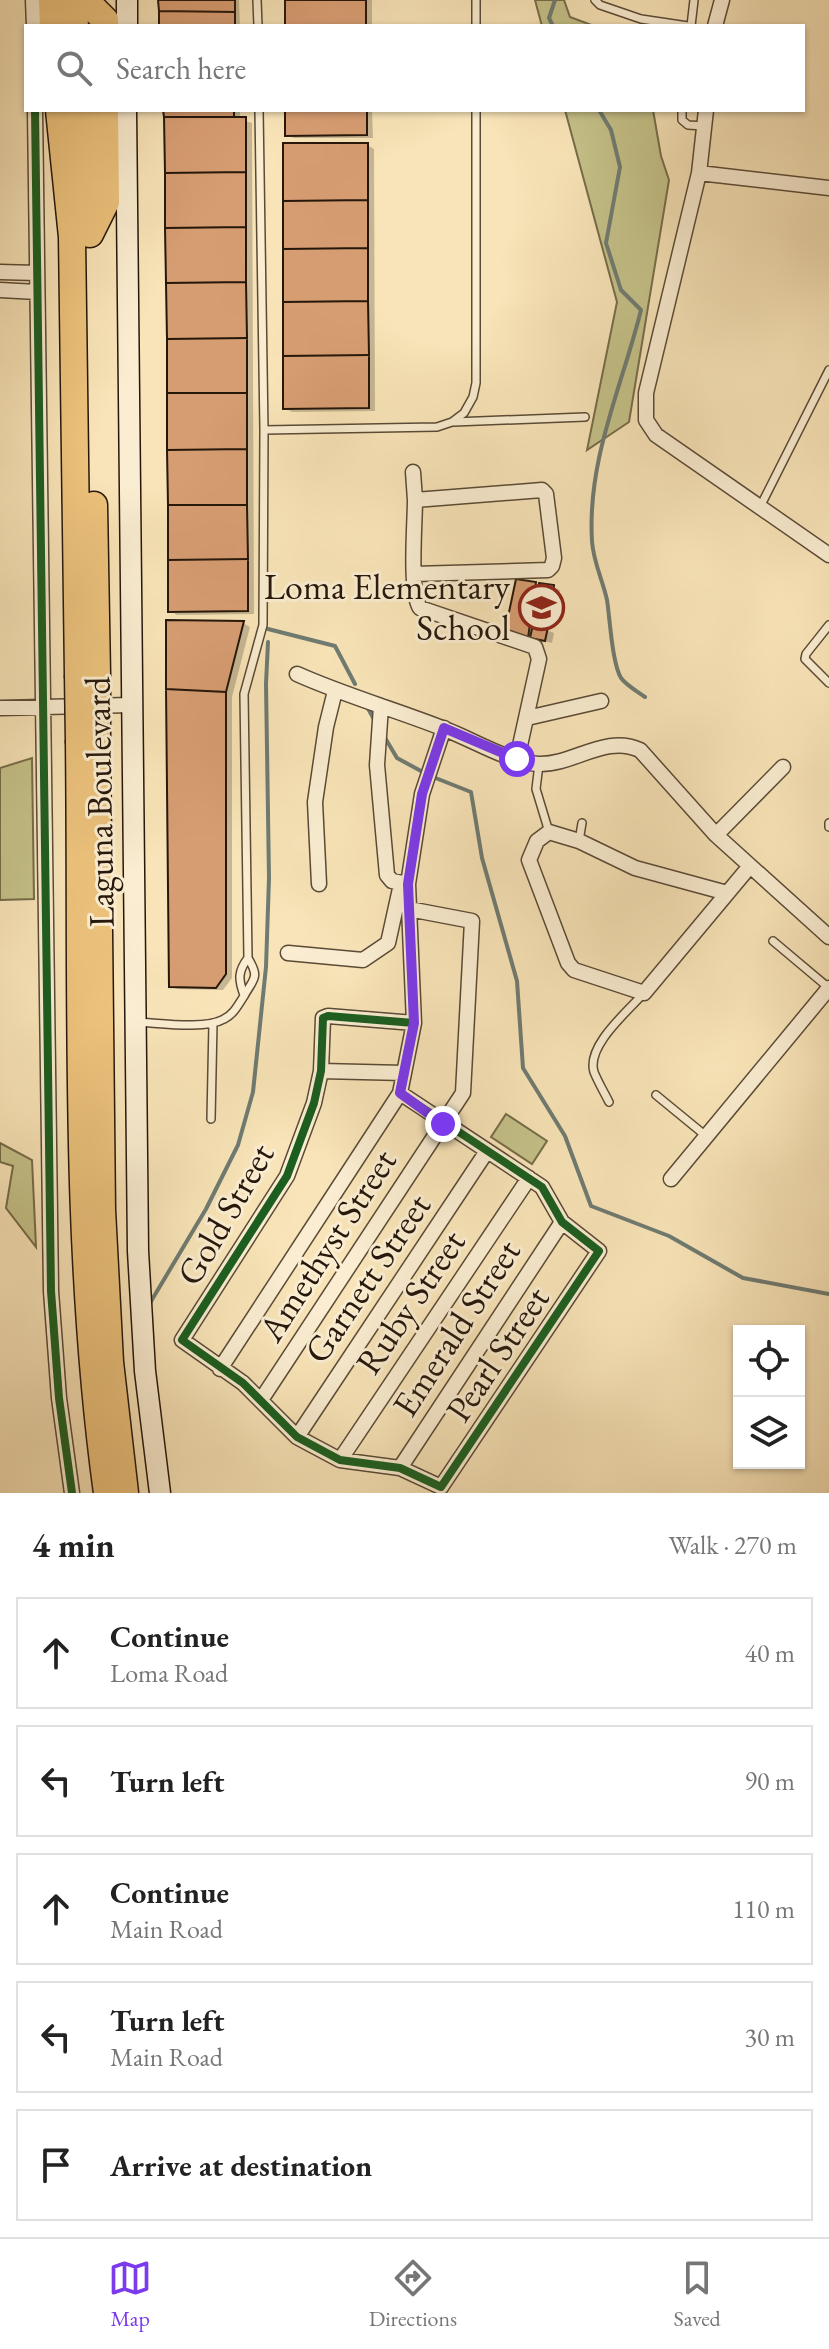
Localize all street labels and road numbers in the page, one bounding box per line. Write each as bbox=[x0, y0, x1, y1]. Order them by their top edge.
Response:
street label: Laguna Boulevard bbox=[73, 675, 125, 928]
street label: Gold Street bbox=[165, 1134, 285, 1294]
street label: Amethyst Street bbox=[247, 1139, 407, 1351]
street label: Garnett Street bbox=[293, 1184, 441, 1372]
street label: Ruby Street bbox=[345, 1220, 476, 1383]
street label: Emerald Street bbox=[381, 1230, 531, 1425]
street label: Pearl Street bbox=[435, 1277, 560, 1431]

